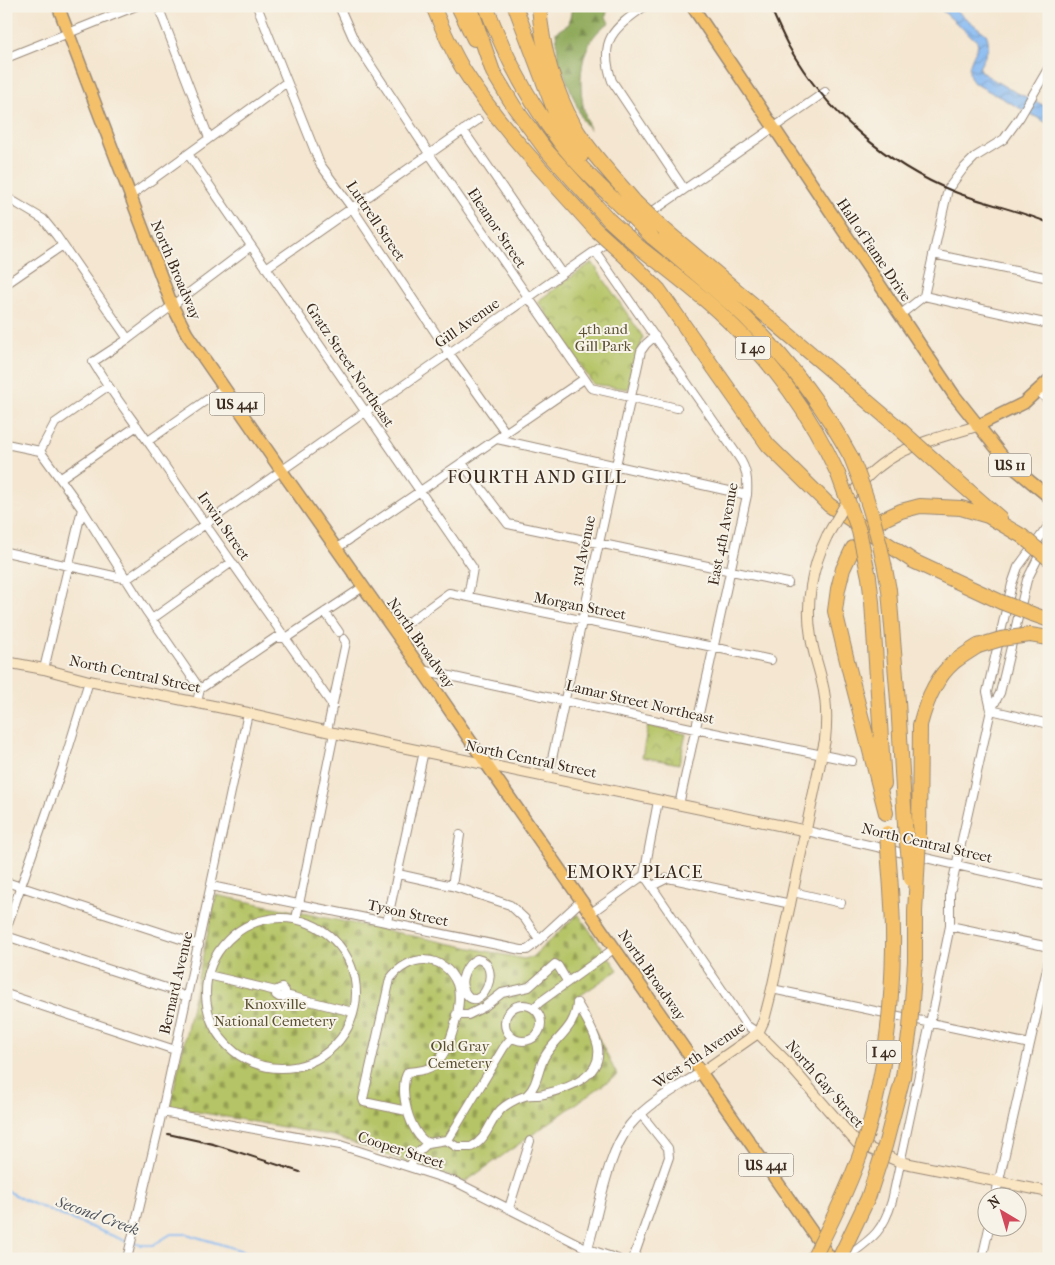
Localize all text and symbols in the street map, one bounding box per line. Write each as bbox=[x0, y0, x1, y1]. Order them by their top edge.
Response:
street label: Luttrell Street bbox=[343, 177, 410, 265]
street label: Eleanor Street bbox=[464, 184, 531, 272]
street label: Hall of Fame Drive bbox=[833, 195, 915, 305]
street label: North Broadway bbox=[147, 218, 205, 323]
street label: Gill Avenue bbox=[431, 294, 503, 352]
street label: Gratz Street Northeast bbox=[302, 299, 399, 431]
park label: 4th and Gill Park bbox=[575, 320, 631, 355]
road number: I 40 bbox=[736, 336, 770, 359]
road number: US 441 bbox=[210, 392, 264, 416]
road number: US 11 bbox=[989, 454, 1031, 476]
district label: FOURTH AND GILL bbox=[447, 467, 627, 488]
street label: East 4th Avenue bbox=[704, 480, 742, 587]
street label: Irwin Street bbox=[194, 488, 255, 564]
street label: 3rd Avenue bbox=[567, 513, 599, 588]
street label: Morgan Street bbox=[532, 588, 628, 624]
street label: North Broadway bbox=[383, 594, 459, 693]
street label: North Central Street bbox=[68, 651, 203, 697]
street label: Lamar Street Northeast bbox=[564, 676, 717, 728]
street label: North Central Street bbox=[464, 736, 599, 782]
street label: North Central Street bbox=[860, 819, 995, 867]
district label: EMORY PLACE bbox=[567, 862, 703, 883]
street label: Tyson Street bbox=[366, 896, 451, 930]
street label: North Broadway bbox=[614, 926, 690, 1025]
street label: Bernard Avenue bbox=[155, 929, 197, 1036]
park label: Knoxville National Cemetery bbox=[214, 995, 337, 1030]
street label: West 5th Avenue bbox=[649, 1017, 749, 1093]
park label: Old Gray Cemetery bbox=[428, 1037, 493, 1072]
street label: North Gay Street bbox=[782, 1037, 868, 1132]
road number: I 40 bbox=[866, 1040, 902, 1064]
street label: Cooper Street bbox=[355, 1128, 447, 1173]
road number: US 441 bbox=[738, 1154, 794, 1176]
north arrow bbox=[978, 1188, 1028, 1238]
water label: Second Creek bbox=[53, 1191, 142, 1239]
text: N bbox=[985, 1192, 1004, 1212]

